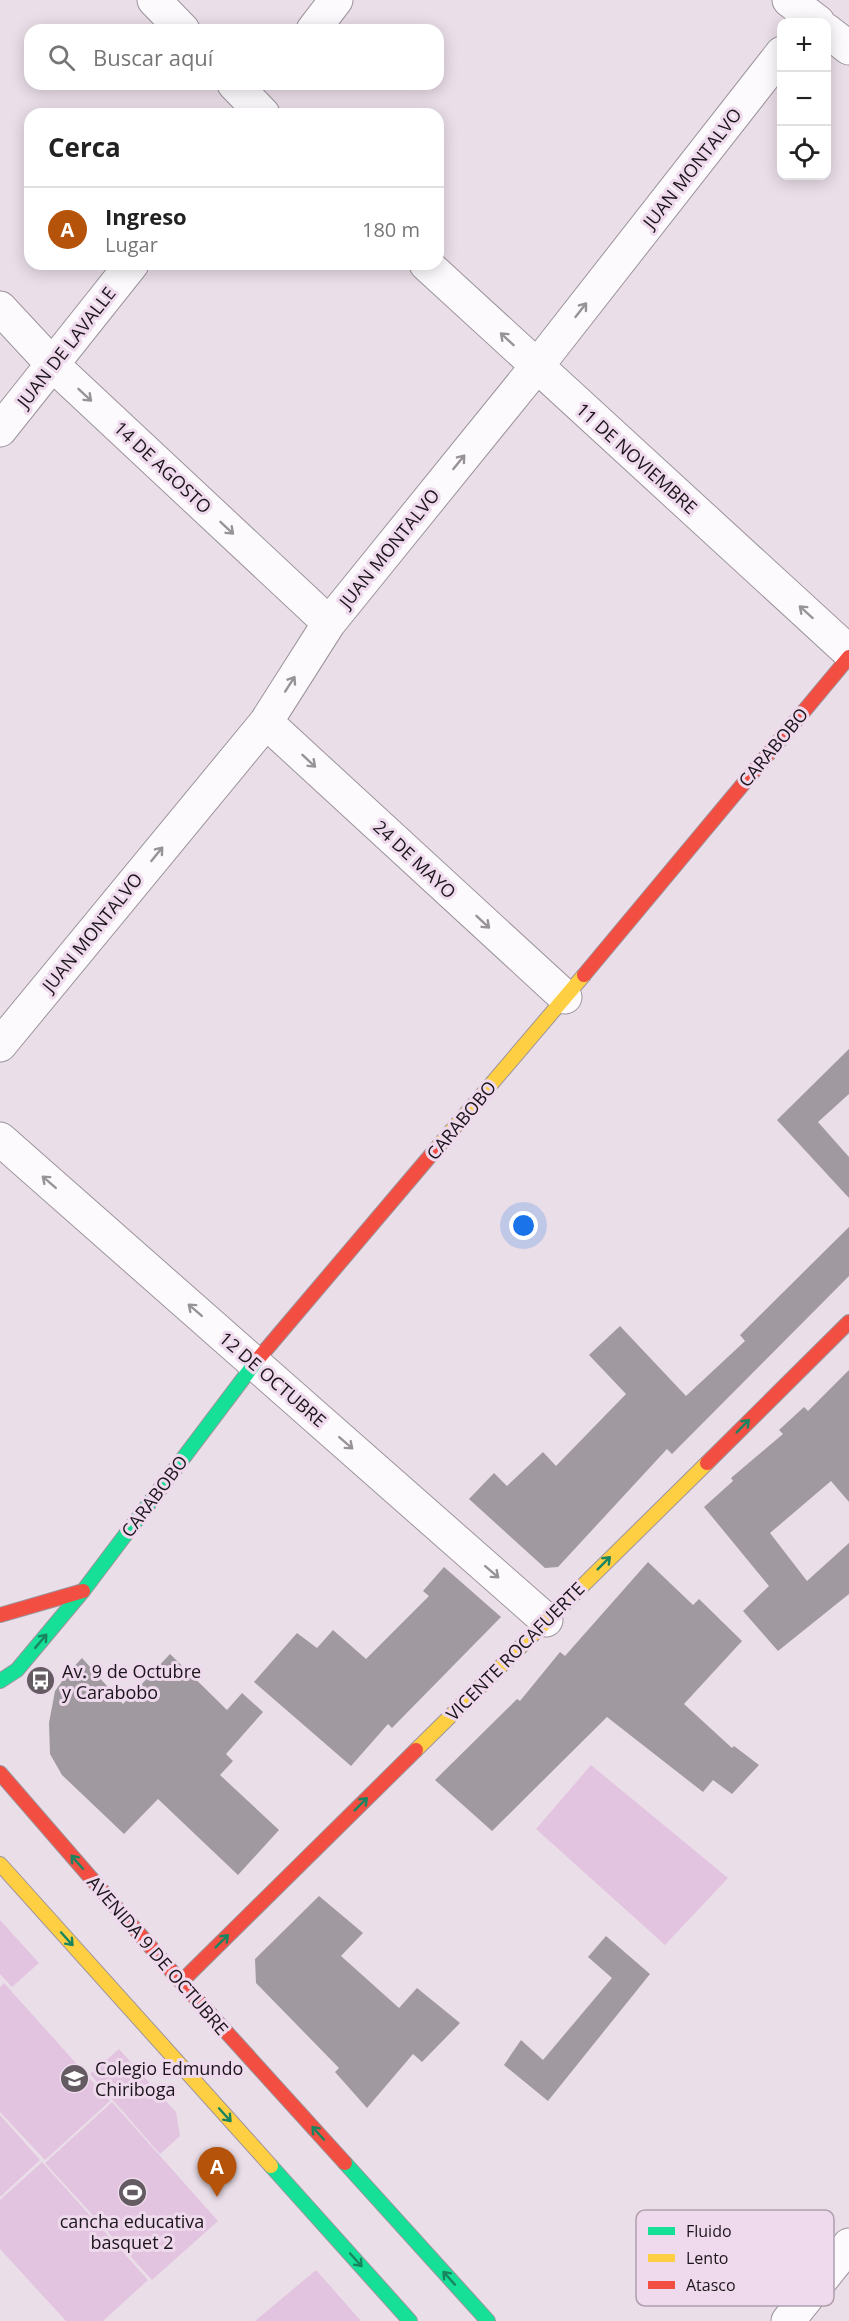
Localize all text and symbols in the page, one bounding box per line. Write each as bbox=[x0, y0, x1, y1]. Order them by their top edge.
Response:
map controls bbox=[777, 18, 831, 180]
button: + bbox=[777, 18, 831, 72]
search box bbox=[24, 24, 444, 90]
icon: search bbox=[45, 41, 78, 74]
text: Buscar aquí bbox=[93, 42, 213, 72]
button: − bbox=[777, 72, 831, 126]
street label: JUAN MONTALVO bbox=[636, 103, 747, 235]
button: locate bbox=[777, 126, 831, 180]
text: Cerca bbox=[48, 129, 121, 165]
text: Ingreso bbox=[105, 201, 187, 231]
text: A bbox=[61, 216, 74, 243]
text: 180 m bbox=[362, 216, 420, 243]
text: Lugar bbox=[105, 231, 158, 258]
street label: JUAN DE LAVALLE bbox=[10, 282, 121, 414]
one-way arrow bbox=[574, 302, 587, 318]
one-way arrow bbox=[500, 332, 515, 346]
one-way arrow bbox=[77, 387, 92, 401]
street label: 11 DE NOVIEMBRE bbox=[571, 397, 703, 519]
street label: 14 DE AGOSTO bbox=[109, 416, 217, 518]
one-way arrow bbox=[452, 455, 466, 470]
street label: JUAN MONTALVO bbox=[332, 483, 444, 614]
one-way arrow bbox=[220, 521, 235, 535]
one-way arrow bbox=[799, 605, 814, 619]
one-way arrow bbox=[284, 676, 296, 693]
street label: CARABOBO bbox=[733, 702, 813, 792]
one-way arrow bbox=[301, 754, 316, 768]
street label: 24 DE MAYO bbox=[369, 815, 461, 903]
one-way arrow bbox=[151, 846, 164, 862]
street label: JUAN MONTALVO bbox=[35, 867, 147, 998]
one-way arrow bbox=[476, 915, 491, 929]
street label: CARABOBO bbox=[421, 1075, 501, 1165]
one-way arrow bbox=[41, 1175, 57, 1189]
your location bbox=[509, 1211, 538, 1240]
one-way arrow bbox=[188, 1303, 203, 1317]
street label: 12 DE OCTUBRE bbox=[215, 1326, 331, 1432]
one-way arrow bbox=[735, 1419, 750, 1434]
one-way arrow bbox=[338, 1436, 353, 1450]
street label: CARABOBO bbox=[115, 1450, 193, 1542]
one-way arrow bbox=[596, 1556, 611, 1570]
one-way arrow bbox=[484, 1566, 500, 1579]
street label: VICENTE ROCAFUERTE bbox=[441, 1577, 589, 1725]
one-way arrow bbox=[35, 1633, 48, 1649]
place label: Av. 9 de Octubre y Carabobo bbox=[62, 1659, 201, 1704]
bus stop icon: Av. 9 de Octubre y Carabobo bbox=[25, 1665, 57, 1697]
one-way arrow bbox=[353, 1796, 368, 1811]
one-way arrow bbox=[70, 1854, 83, 1870]
street label: AVENIDA 9 DE OCTUBRE bbox=[82, 1870, 234, 2040]
one-way arrow bbox=[60, 1931, 74, 1946]
one-way arrow bbox=[215, 1933, 230, 1948]
place label: Colegio Edmundo Chiriboga bbox=[95, 2056, 243, 2101]
school or university icon: Colegio Edmundo Chiriboga bbox=[58, 2062, 90, 2094]
one-way arrow bbox=[218, 2108, 232, 2123]
one-way arrow bbox=[311, 2126, 325, 2141]
pin: A bbox=[198, 2148, 236, 2197]
sports icon: cancha educativa basquet 2 bbox=[116, 2176, 148, 2208]
place label: cancha educativa basquet 2 bbox=[60, 2209, 204, 2254]
legend bbox=[636, 2210, 834, 2306]
text: Fluido bbox=[686, 2220, 732, 2242]
text: Lento bbox=[686, 2247, 728, 2269]
one-way arrow bbox=[349, 2252, 363, 2267]
one-way arrow bbox=[442, 2270, 456, 2285]
text: Atasco bbox=[686, 2274, 736, 2296]

